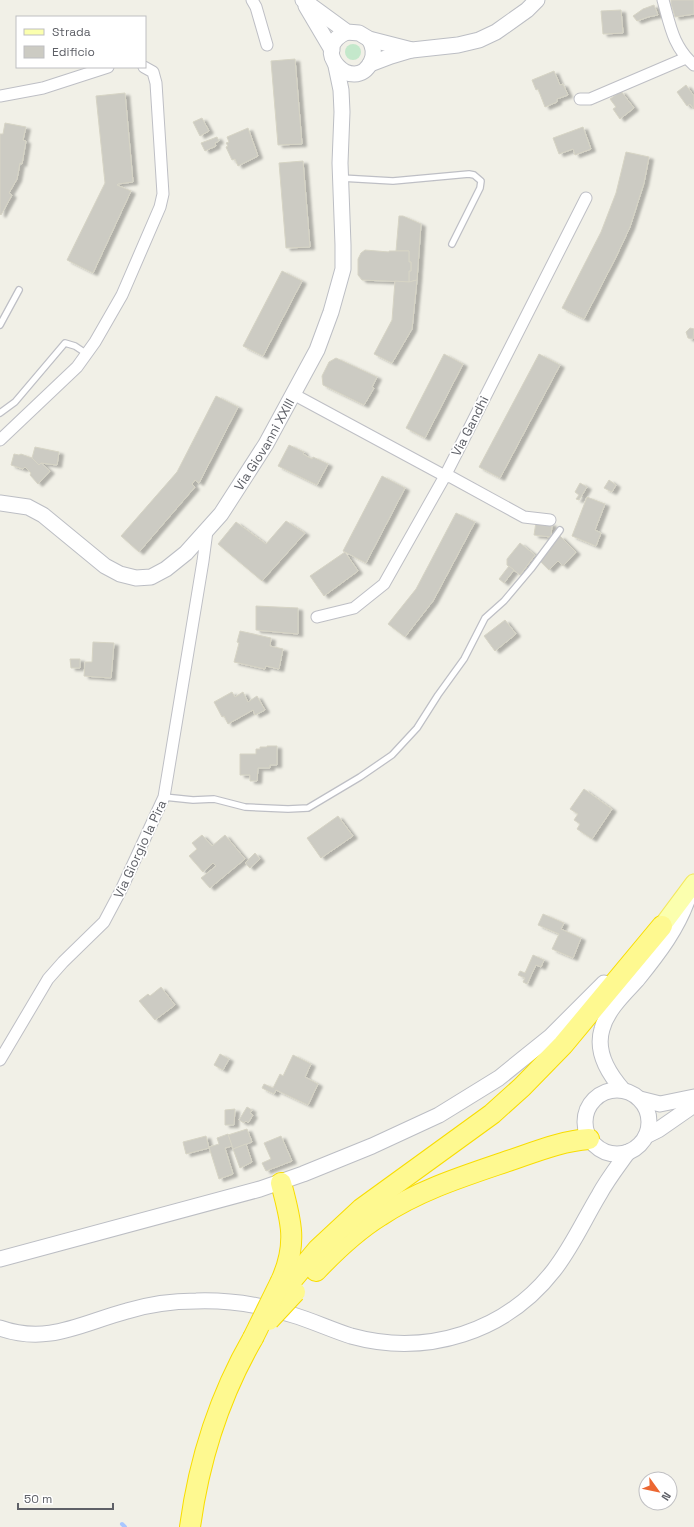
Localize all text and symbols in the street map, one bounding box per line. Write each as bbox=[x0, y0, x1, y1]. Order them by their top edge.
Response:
legend bbox=[16, 16, 146, 68]
text: Strada bbox=[52, 24, 91, 40]
text: Edificio bbox=[52, 44, 95, 60]
street label: Via Gandhi bbox=[448, 393, 492, 459]
street label: Via Giovanni XXIII bbox=[230, 395, 298, 494]
street label: Via Giorgio la Pira bbox=[110, 797, 170, 901]
north arrow bbox=[638, 1471, 678, 1511]
scale bar bbox=[18, 1485, 113, 1511]
text: N bbox=[659, 1490, 674, 1503]
text: 50 m bbox=[24, 1491, 52, 1507]

